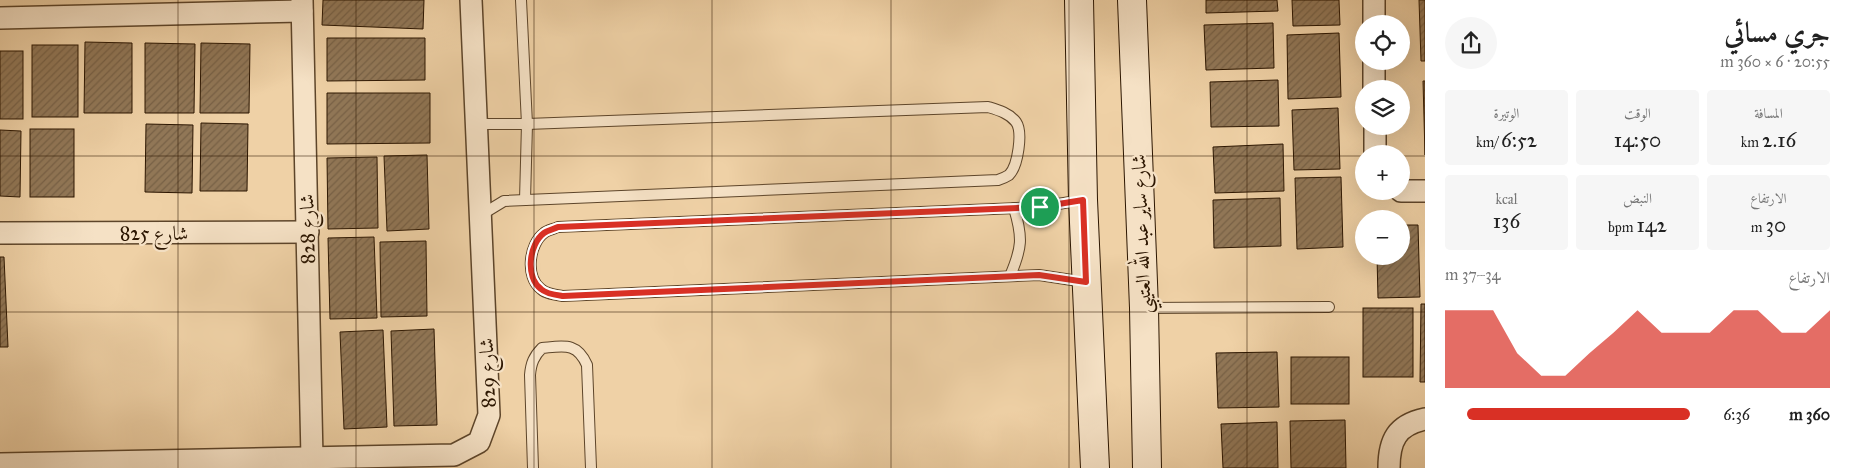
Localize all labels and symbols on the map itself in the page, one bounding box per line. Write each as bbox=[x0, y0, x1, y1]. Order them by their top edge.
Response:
street label: شارع ساير عبد الله العتيبي bbox=[1123, 153, 1163, 314]
pin bbox=[1019, 186, 1061, 228]
street label: شارع 828 bbox=[294, 194, 326, 264]
street label: شارع 825 bbox=[120, 221, 188, 251]
street label: شارع 829 bbox=[474, 337, 506, 409]

